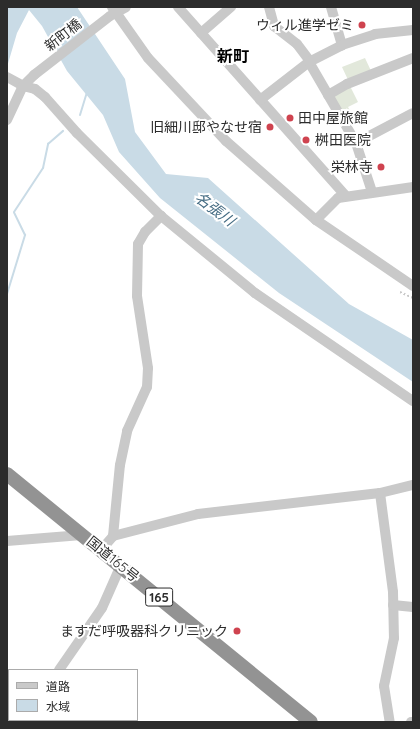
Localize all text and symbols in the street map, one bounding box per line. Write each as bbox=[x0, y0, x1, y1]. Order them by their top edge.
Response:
street label: 新町橋 bbox=[41, 15, 85, 55]
place label: ウィル進学ゼミ bbox=[256, 17, 354, 33]
marker: ウィル進学ゼミ bbox=[357, 20, 367, 30]
district label: 新町 bbox=[217, 46, 249, 66]
place label: 田中屋旅館 bbox=[298, 110, 368, 126]
marker: 田中屋旅館 bbox=[285, 113, 295, 123]
place label: 旧細川邸やなせ宿 bbox=[150, 119, 262, 135]
marker: 旧細川邸やなせ宿 bbox=[265, 122, 275, 132]
place label: 桝田医院 bbox=[315, 132, 371, 148]
marker: 桝田医院 bbox=[300, 134, 312, 146]
place label: 栄林寺 bbox=[331, 159, 373, 175]
marker: 栄林寺 bbox=[376, 162, 386, 172]
water label: 名張川 bbox=[192, 188, 238, 230]
street label: 国道165号 bbox=[83, 533, 143, 585]
road number: 165 bbox=[145, 586, 173, 608]
place label: ますだ呼吸器科クリニック bbox=[60, 623, 228, 639]
marker: ますだ呼吸器科クリニック bbox=[231, 625, 243, 637]
legend bbox=[8, 669, 138, 721]
text: 道路 bbox=[46, 679, 70, 694]
text: 水域 bbox=[46, 699, 70, 714]

